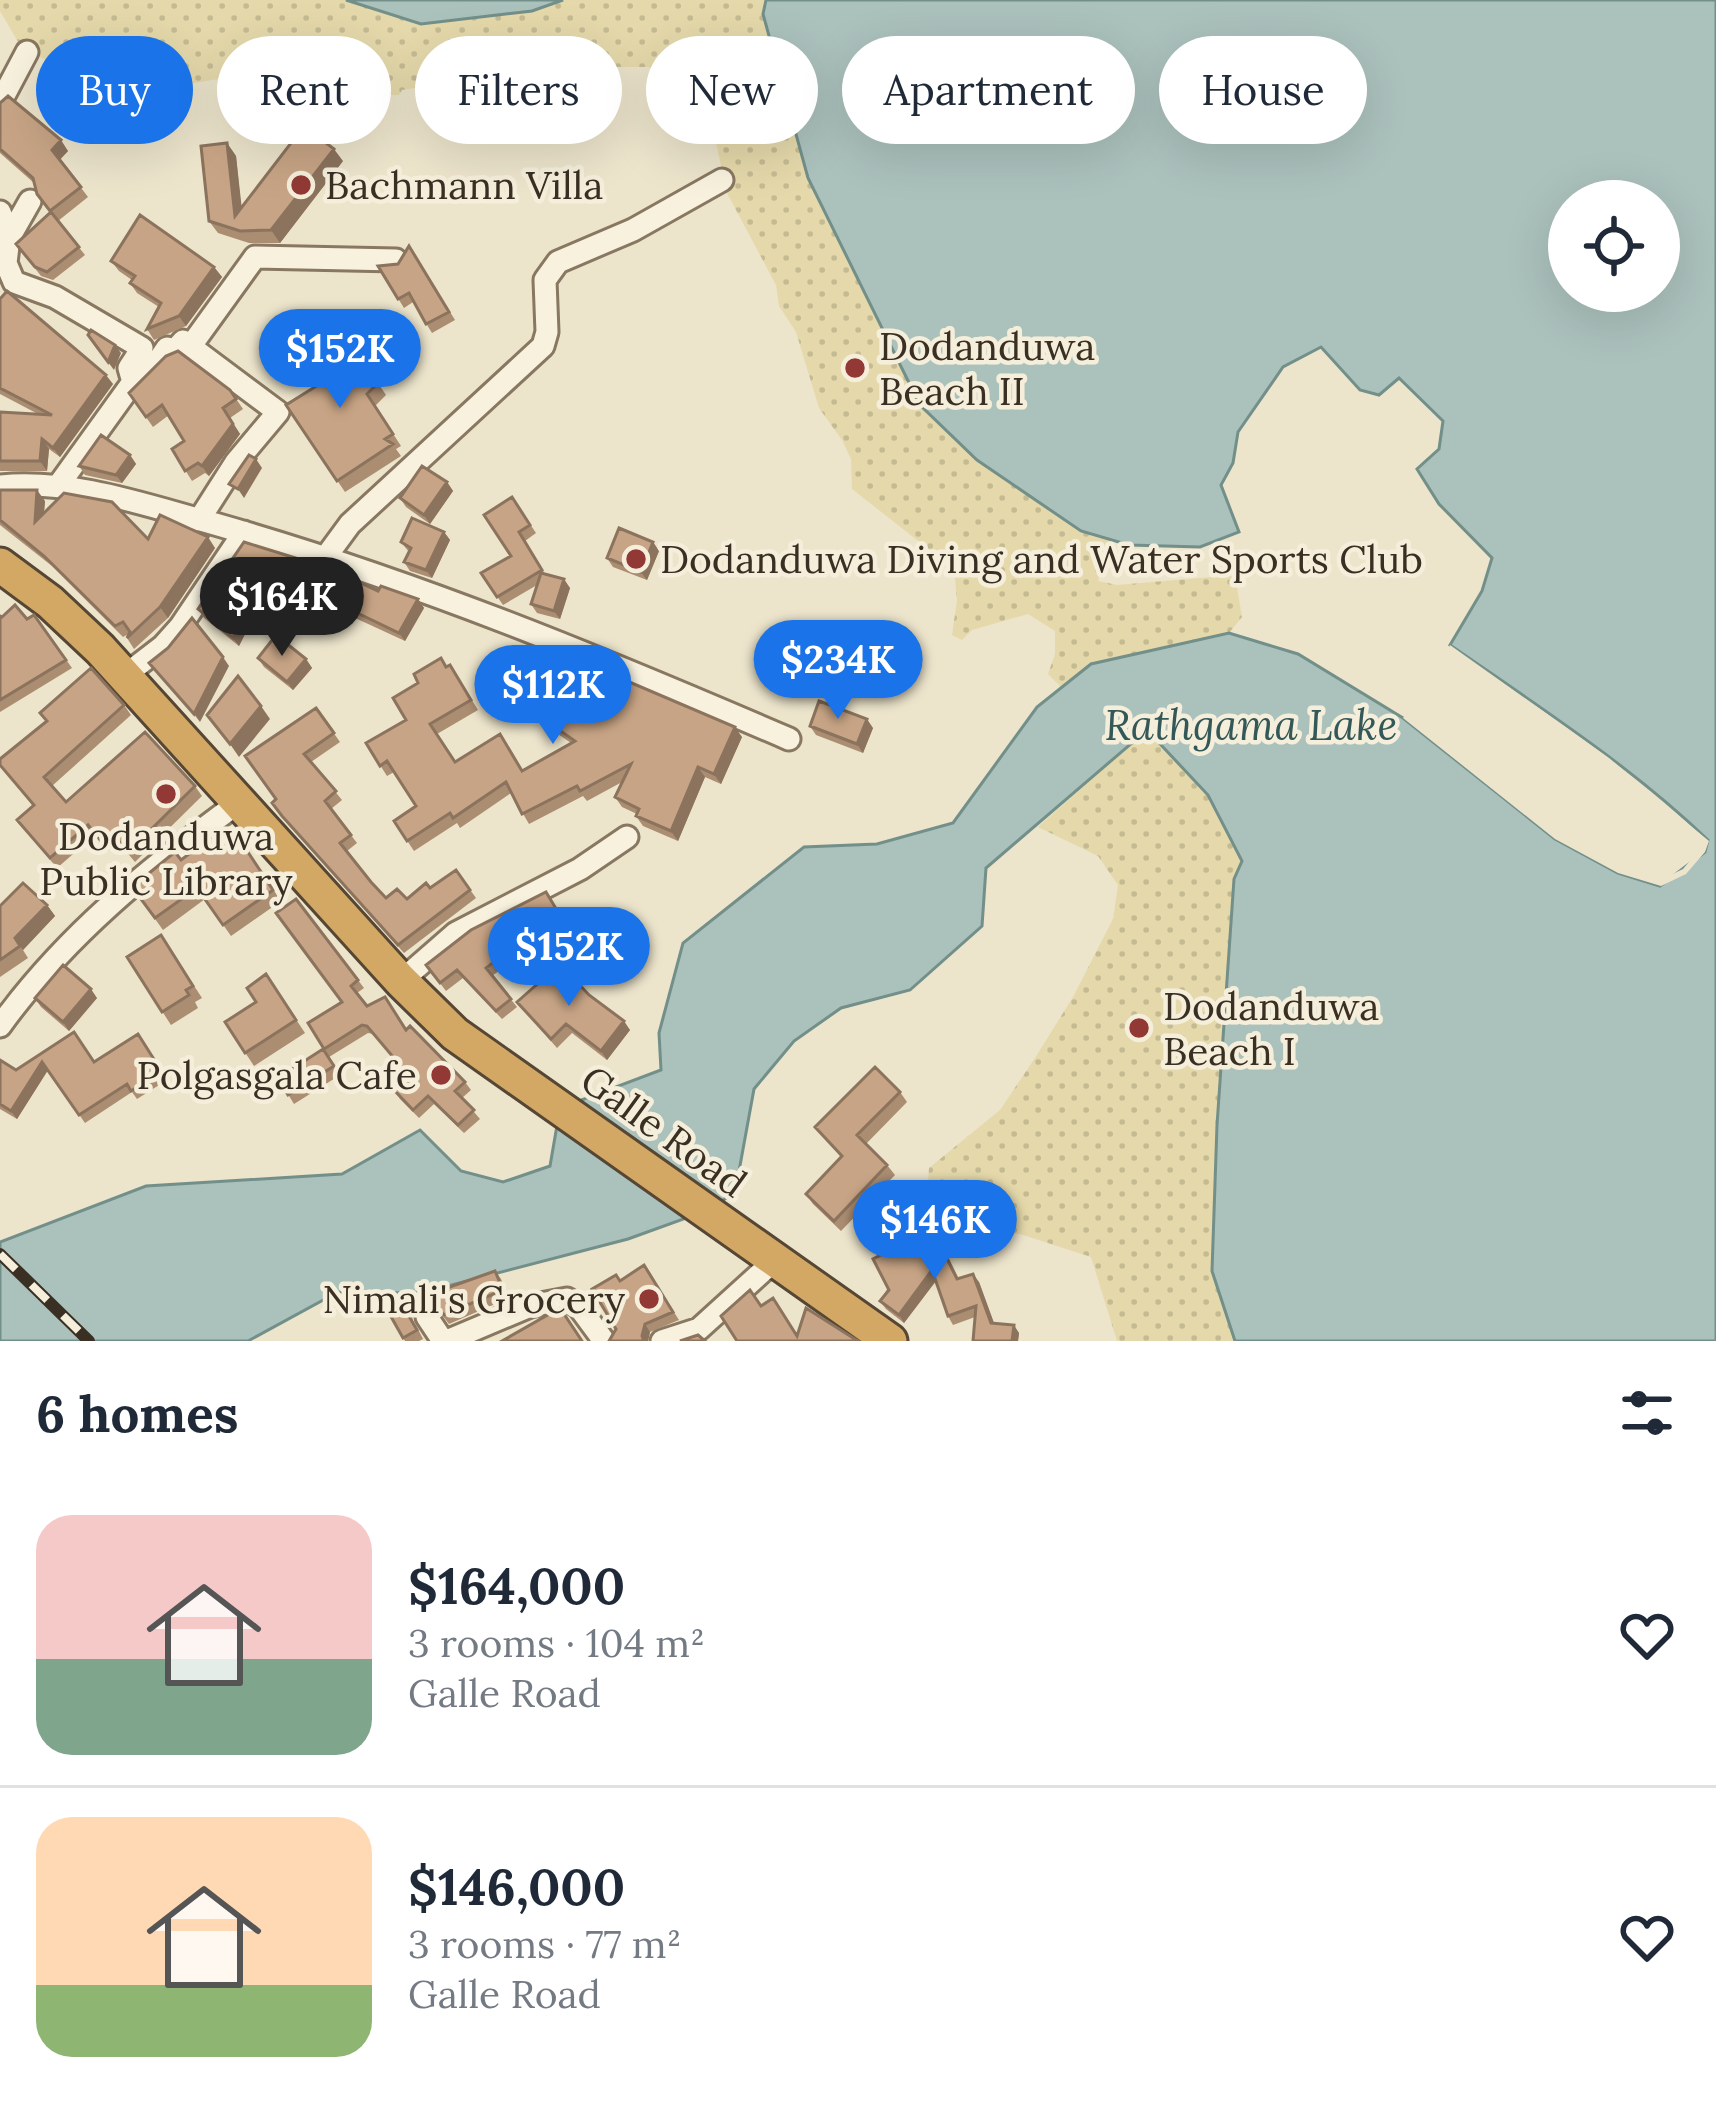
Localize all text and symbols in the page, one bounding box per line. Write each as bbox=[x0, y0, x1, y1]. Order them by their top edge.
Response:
chip: Buy bbox=[36, 36, 193, 144]
chip: Rent bbox=[217, 36, 391, 144]
chip: Filters bbox=[415, 36, 622, 144]
chip: New bbox=[646, 36, 818, 144]
chip: Apartment bbox=[842, 36, 1135, 144]
chip: House bbox=[1159, 36, 1367, 144]
place label: Bachmann Villa bbox=[325, 160, 603, 210]
marker: Bachmann Villa bbox=[288, 172, 314, 198]
map controls bbox=[1548, 180, 1680, 312]
button: locate bbox=[1548, 180, 1680, 312]
pin: $152K bbox=[256, 309, 424, 411]
place label: Dodanduwa Beach II bbox=[879, 321, 1095, 416]
text: $152K bbox=[286, 323, 394, 373]
marker: Dodanduwa Beach II bbox=[842, 355, 868, 381]
place label: Dodanduwa Diving and Water Sports Club bbox=[660, 534, 1423, 584]
marker: Dodanduwa Diving and Water Sports Club bbox=[623, 546, 649, 572]
pin: $164K bbox=[198, 557, 366, 659]
text: $164K bbox=[227, 571, 337, 621]
pin: $234K bbox=[754, 620, 922, 722]
text: $234K bbox=[781, 634, 895, 684]
pin: $112K bbox=[469, 645, 637, 747]
text: $112K bbox=[501, 659, 605, 709]
water label: Rathgama Lake bbox=[1104, 698, 1398, 752]
marker: Dodanduwa Public Library bbox=[153, 781, 179, 807]
place label: Dodanduwa Public Library bbox=[39, 811, 293, 906]
pin: $152K bbox=[485, 907, 653, 1009]
text: $152K bbox=[515, 921, 623, 971]
place label: Dodanduwa Beach I bbox=[1163, 981, 1379, 1076]
marker: Dodanduwa Beach I bbox=[1126, 1015, 1152, 1041]
place label: Polgasgala Cafe bbox=[136, 1050, 417, 1100]
street label: Galle Road bbox=[571, 1054, 757, 1208]
marker: Polgasgala Cafe bbox=[428, 1062, 454, 1088]
pin: $146K bbox=[851, 1180, 1019, 1282]
text: $146K bbox=[880, 1194, 990, 1244]
place label: Nimali's Grocery bbox=[322, 1274, 625, 1324]
marker: Nimali's Grocery bbox=[636, 1286, 662, 1312]
icon: filters bbox=[1614, 1380, 1680, 1446]
text: 6 homes bbox=[36, 1381, 238, 1446]
text: $164,000 bbox=[408, 1553, 625, 1618]
icon: home bbox=[132, 1563, 276, 1707]
icon: heart bbox=[1614, 1602, 1680, 1668]
text: 3 rooms · 104 m² bbox=[408, 1618, 705, 1668]
text: Galle Road bbox=[408, 1668, 601, 1718]
text: $146,000 bbox=[408, 1854, 625, 1919]
icon: home bbox=[132, 1865, 276, 2009]
icon: heart bbox=[1614, 1904, 1680, 1970]
text: 3 rooms · 77 m² bbox=[408, 1919, 682, 1969]
text: Galle Road bbox=[408, 1969, 601, 2019]

